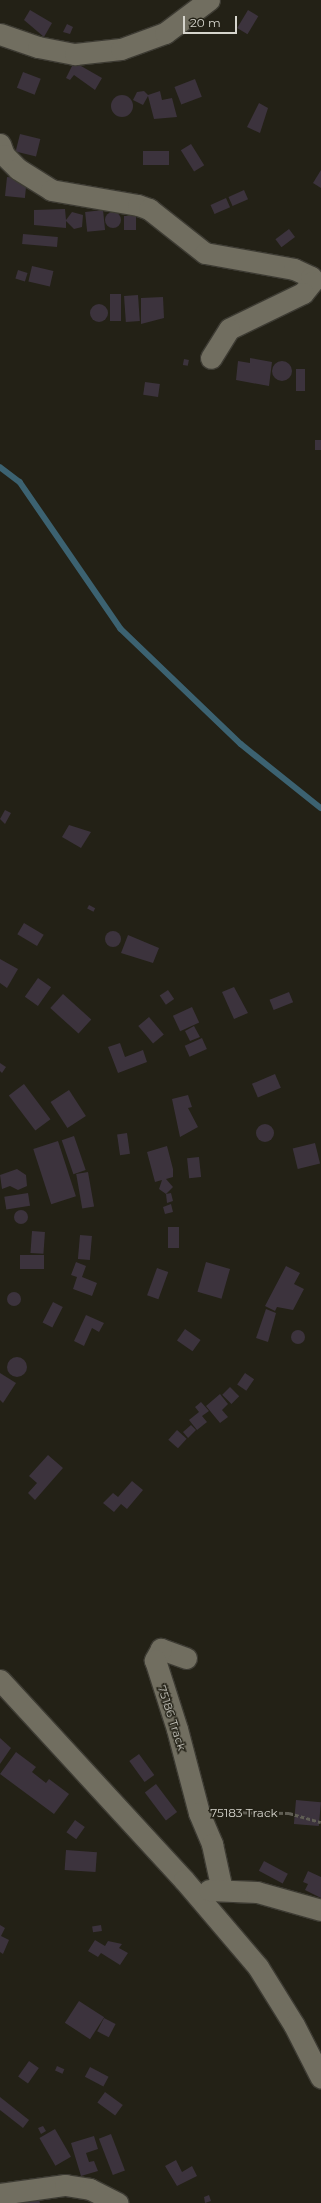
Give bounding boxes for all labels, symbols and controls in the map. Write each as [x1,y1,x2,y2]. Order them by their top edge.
scale bar [185,8,239,34]
text: 20 m [190,15,221,30]
street label: 75186 Track [155,1683,189,1753]
street label: 75183 Track [210,1806,278,1820]

